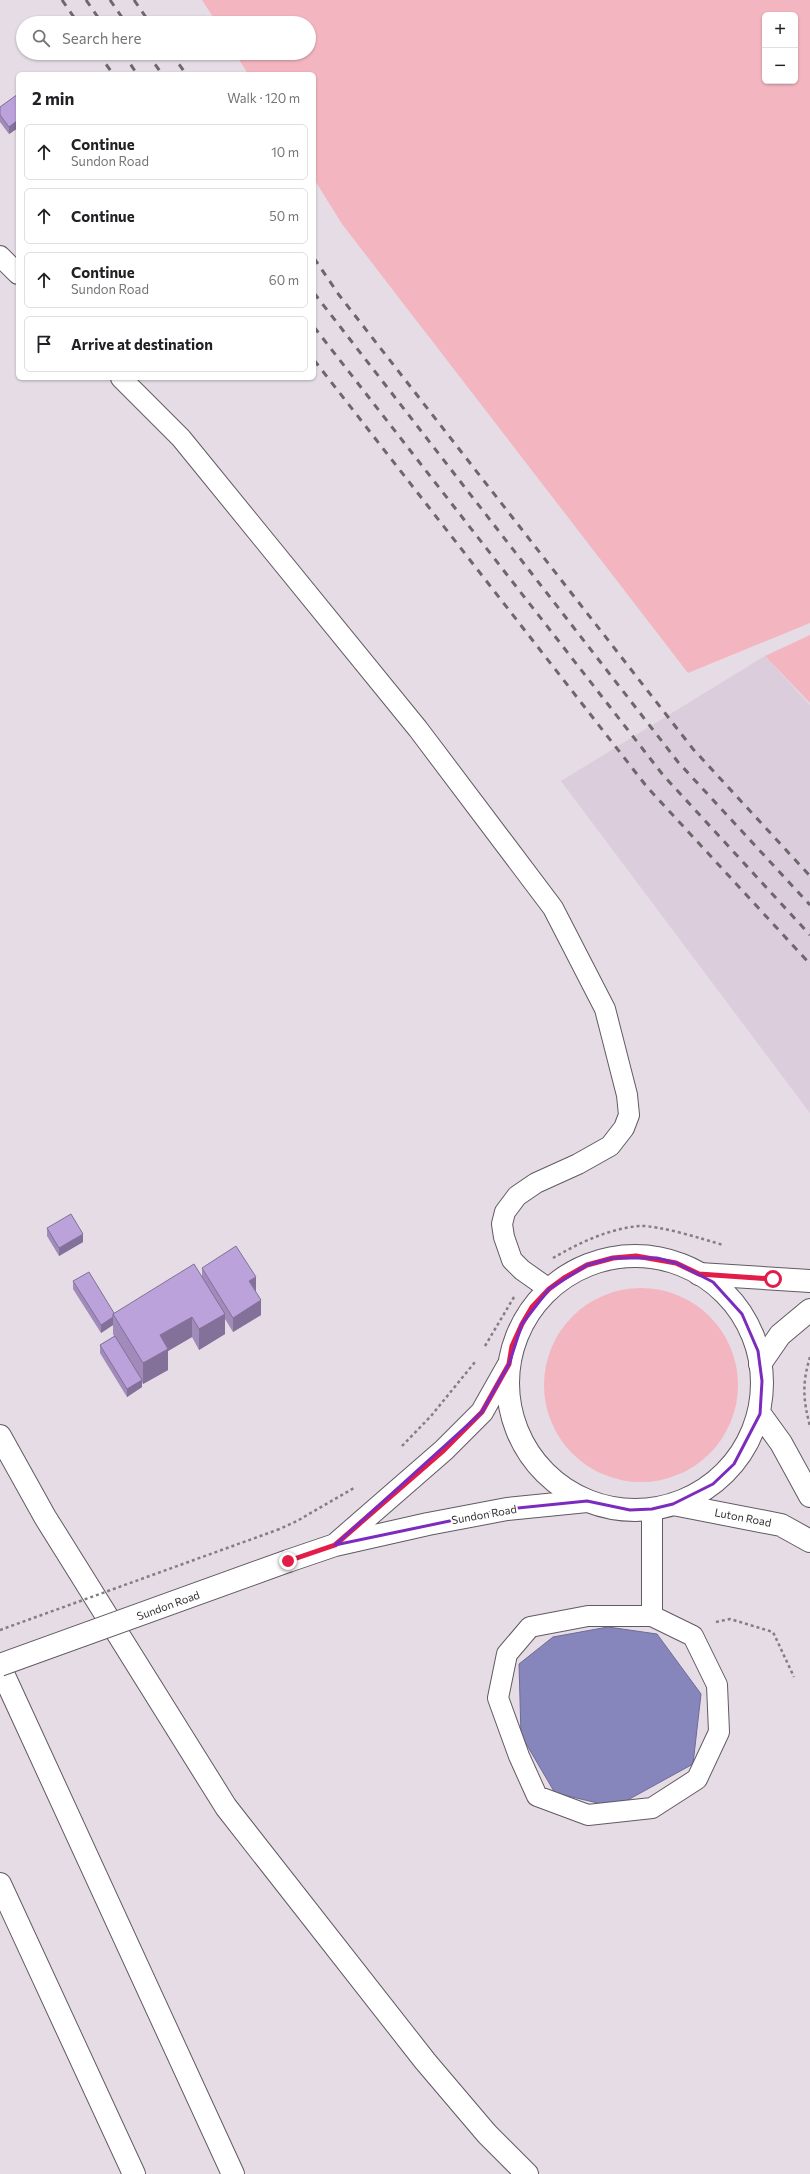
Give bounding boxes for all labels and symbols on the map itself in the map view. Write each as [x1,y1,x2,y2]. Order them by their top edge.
route start [764,1270,782,1288]
street label: Sundon Road [450,1502,518,1526]
street label: Luton Road [714,1505,772,1529]
route end [279,1552,297,1570]
street label: Sundon Road [135,1588,201,1622]

